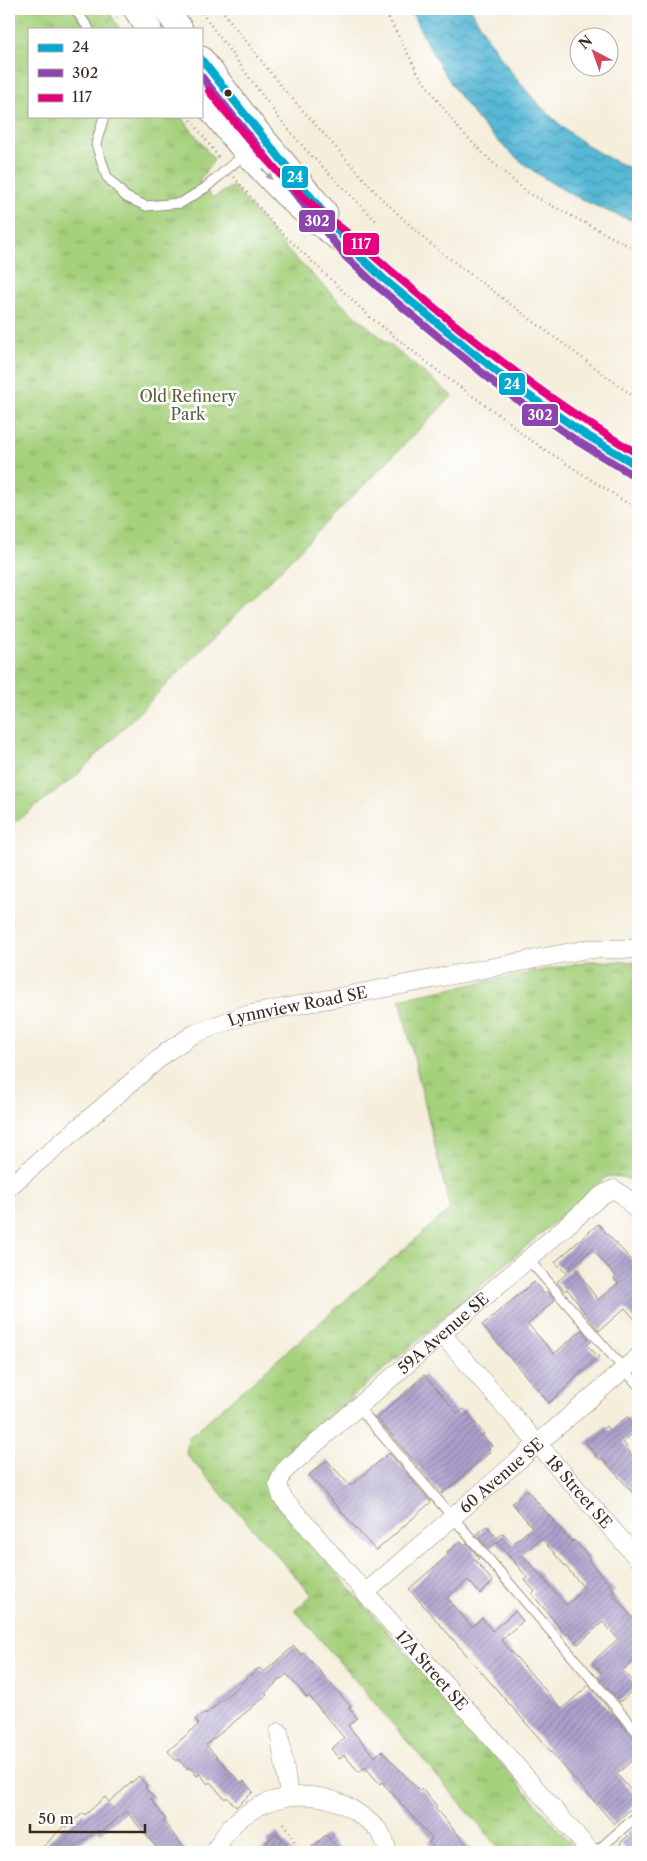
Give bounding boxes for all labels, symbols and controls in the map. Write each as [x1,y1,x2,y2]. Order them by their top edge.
legend [28,28,202,118]
north arrow [570,28,620,78]
text: N [575,31,596,53]
text: 24 [72,37,89,56]
text: 302 [72,63,98,82]
text: 117 [72,87,93,106]
unlabelled marker [223,88,233,98]
line badge: 24 [281,165,309,189]
one-way arrow [261,168,273,180]
text: 24 [287,168,303,186]
line badge: 302 [298,209,336,233]
text: 302 [304,212,330,230]
line badge: 117 [342,232,380,256]
text: 117 [351,235,372,253]
line badge: 24 [498,372,526,396]
text: 24 [504,375,520,393]
park label: Old Refinery Park [139,386,238,424]
line badge: 302 [521,403,559,427]
text: 302 [527,406,553,424]
street label: Lynnview Road SE [225,982,369,1030]
street label: 59A Avenue SE [393,1288,493,1378]
street label: 60 Avenue SE [455,1433,547,1517]
street label: 18 Street SE [542,1451,617,1532]
street label: 17A Street SE [392,1626,472,1714]
scale bar [30,1801,145,1833]
text: 50 m [38,1809,74,1828]

